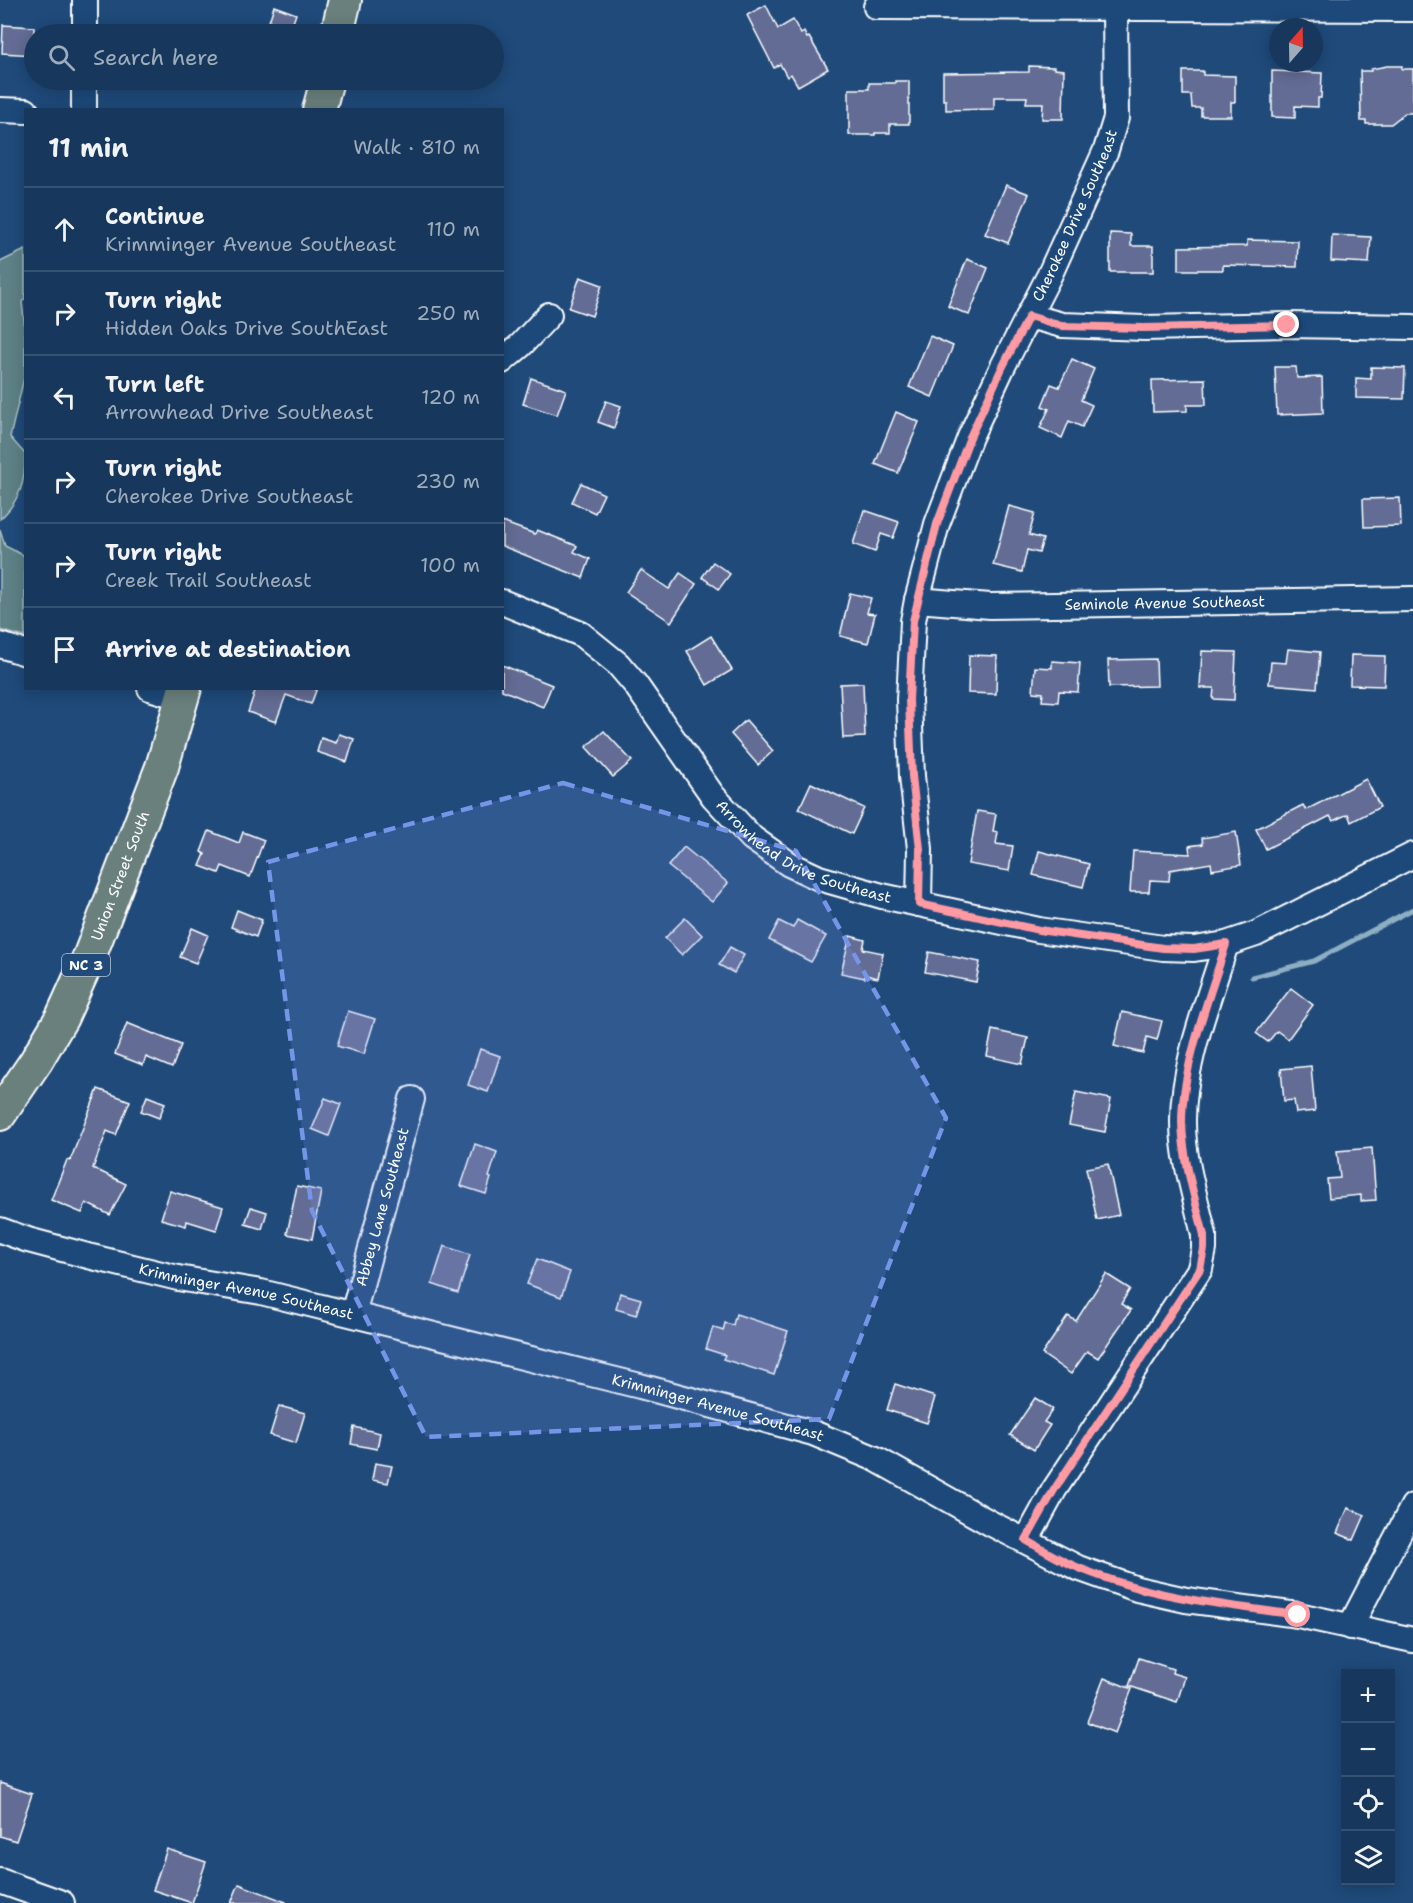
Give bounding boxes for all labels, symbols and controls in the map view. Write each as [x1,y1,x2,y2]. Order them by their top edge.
north arrow [1269,18,1323,72]
search box [24,24,504,90]
icon: search [45,41,78,74]
text: Search here [93,43,219,72]
street label: Cherokee Drive Southeast [1028,127,1122,305]
text: 11 min [48,130,129,165]
text: Walk · 810 m [353,134,480,160]
text: Continue [105,202,205,231]
icon: ahead [48,213,81,246]
text: 110 m [426,216,480,242]
text: Krimminger Avenue Southeast [105,231,397,257]
text: Turn right [105,286,222,315]
icon: right [48,297,81,330]
text: 250 m [416,300,480,326]
route end [1273,311,1299,337]
text: Hidden Oaks Drive SouthEast [105,315,388,341]
text: Turn left [105,370,204,399]
icon: left [48,381,81,414]
text: 120 m [421,384,480,410]
text: Arrowhead Drive Southeast [105,399,374,425]
text: Turn right [105,454,222,483]
icon: right [48,465,81,498]
text: 230 m [415,468,480,494]
text: Cherokee Drive Southeast [105,483,353,509]
text: Turn right [105,538,222,567]
icon: right [48,549,81,582]
text: 100 m [420,552,480,578]
text: Creek Trail Southeast [105,567,312,593]
street label: Seminole Avenue Southeast [1064,591,1265,615]
icon: arrive [48,633,81,666]
text: Arrive at destination [105,635,351,664]
street label: Arrowhead Drive Southeast [711,795,893,908]
street label: Union Street South [86,808,154,943]
road number: NC 3 [62,954,110,976]
street label: Abbey Lane Southeast [351,1125,414,1288]
street label: Krimminger Avenue Southeast [137,1259,355,1325]
street label: Krimminger Avenue Southeast [610,1369,827,1446]
route start [1284,1601,1310,1627]
map controls [1341,1669,1395,1885]
button: + [1341,1669,1395,1723]
button: − [1341,1723,1395,1777]
button: locate [1341,1777,1395,1831]
button: layers [1341,1831,1395,1885]

